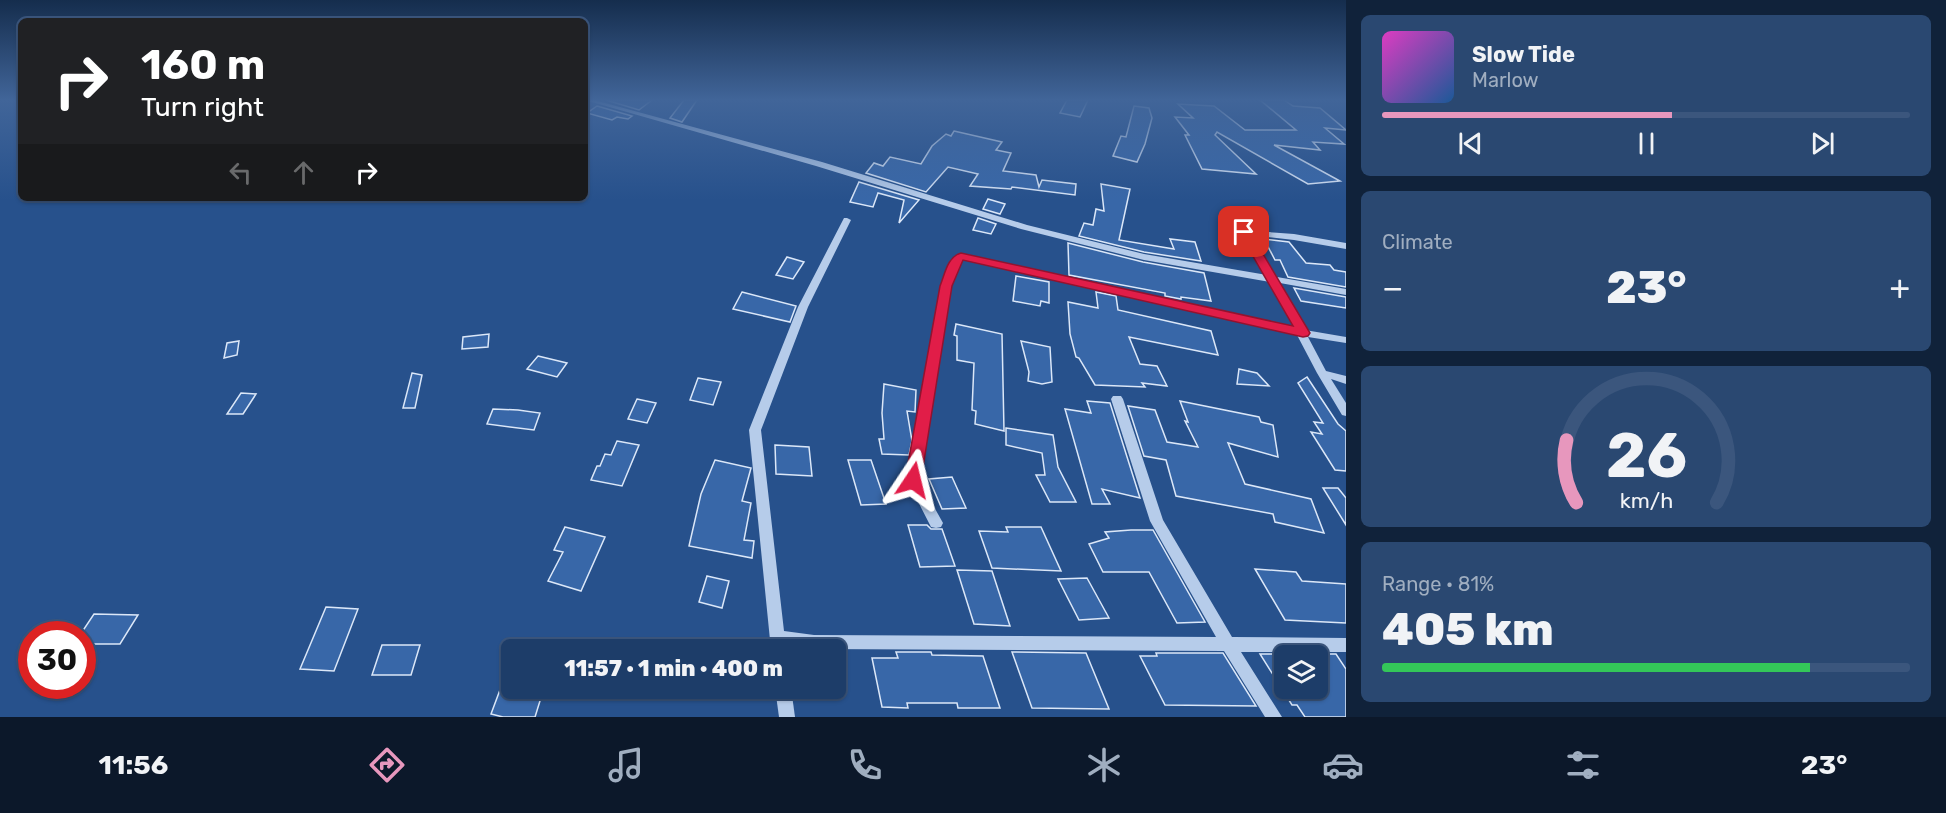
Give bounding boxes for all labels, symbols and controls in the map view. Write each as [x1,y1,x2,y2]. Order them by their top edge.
text: 160 m [141,40,265,90]
text: Slow Tide [1472,41,1575,68]
icon: right [42,42,120,120]
text: Marlow [1472,68,1539,92]
text: Turn right [141,91,264,123]
icon: previous [1454,127,1487,160]
icon: pause [1630,127,1663,160]
icon: next [1806,127,1839,160]
icon: left [224,156,257,189]
icon: ahead [287,156,320,189]
icon: right [350,156,383,189]
pin [1218,206,1269,257]
icon: arrive [1227,215,1260,248]
text: Climate [1382,230,1453,254]
text: 23° [1606,261,1687,314]
text: − [1382,268,1403,307]
text: + [1889,268,1910,307]
text: 26 [1605,419,1687,493]
position arrow [881,448,945,512]
text: km/h [1619,489,1673,514]
text: Range · 81% [1382,572,1494,596]
text: 405 km [1382,603,1554,656]
speed limit sign: 30 [18,621,96,699]
map controls [1274,645,1328,699]
button: layers [1274,645,1328,699]
text: 11:57 · 1 min · 400 m [564,655,783,682]
icon: directions [366,744,408,786]
icon: music [605,744,647,786]
icon: phone [844,744,886,786]
icon: climate [1083,744,1125,786]
icon: car [1322,744,1364,786]
icon: filters [1562,744,1604,786]
text: 11:56 [99,749,168,781]
text: 23° [1801,749,1847,781]

